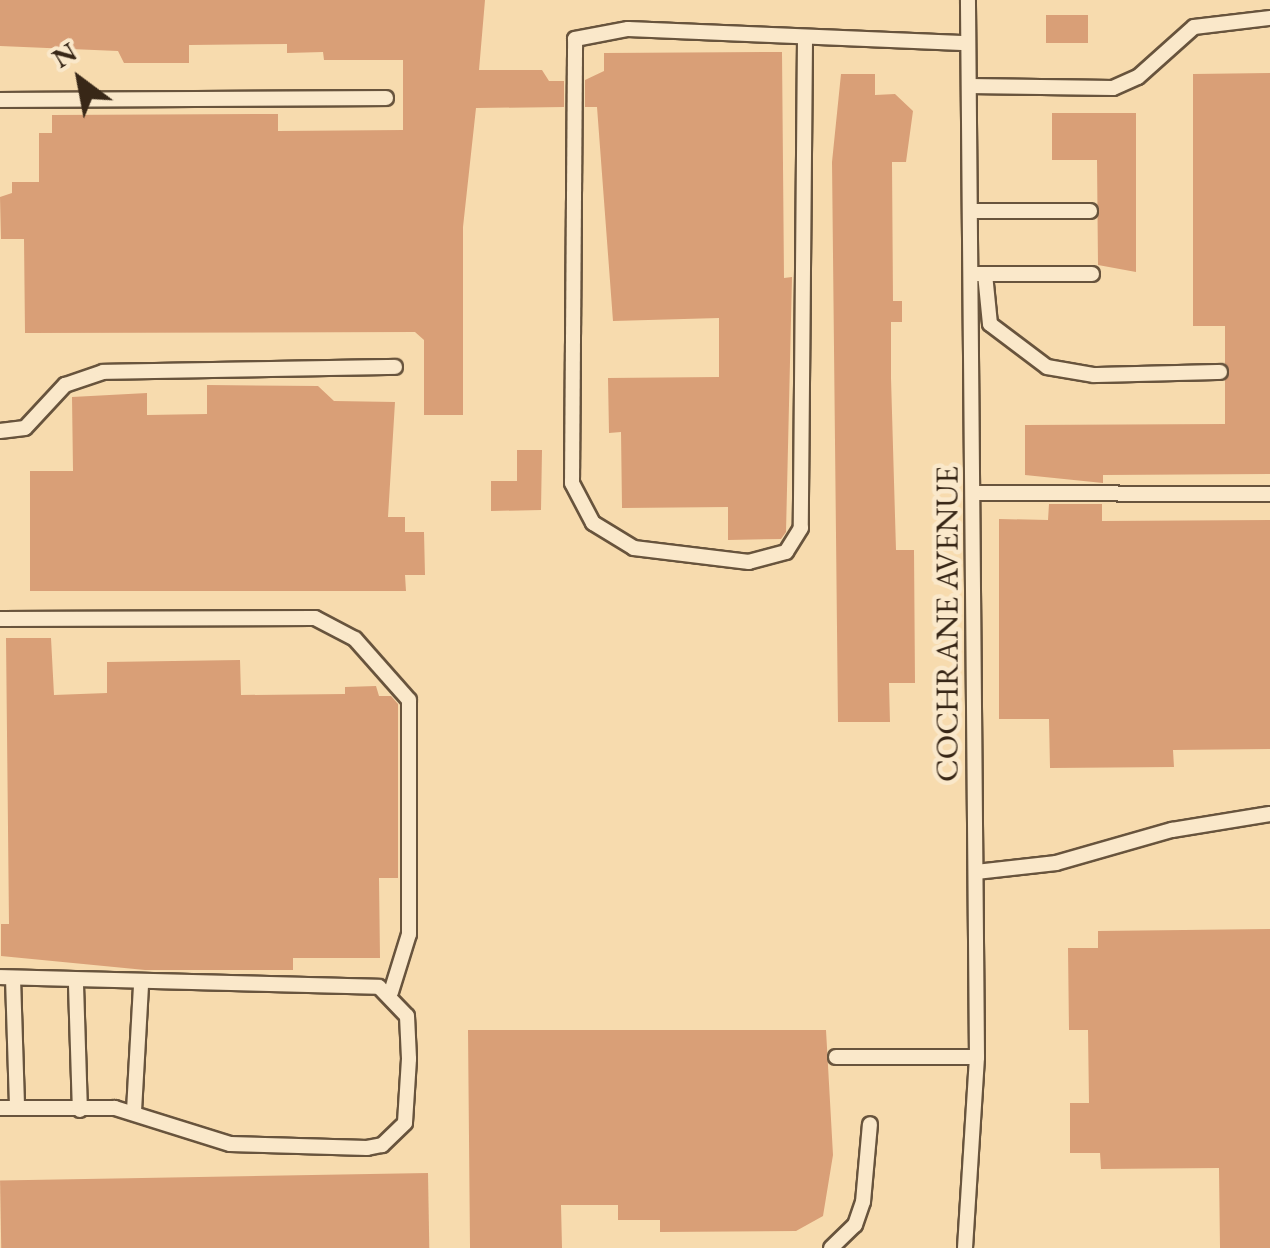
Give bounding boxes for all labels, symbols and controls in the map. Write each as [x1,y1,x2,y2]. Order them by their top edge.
north arrow [30,30,130,130]
text: N [45,33,83,76]
street label: COCHRANE AVENUE [928,466,966,782]

